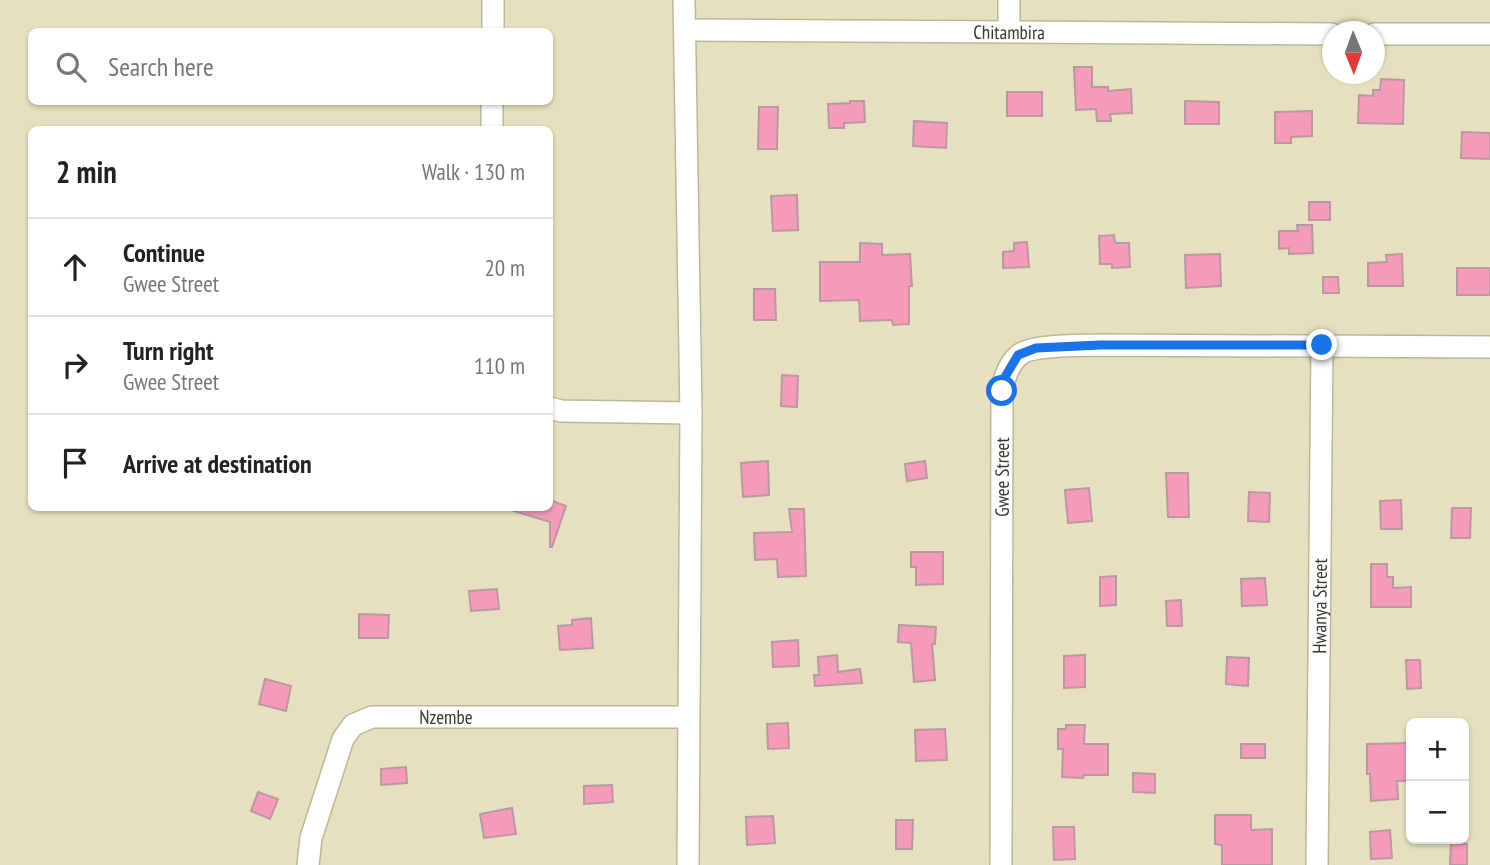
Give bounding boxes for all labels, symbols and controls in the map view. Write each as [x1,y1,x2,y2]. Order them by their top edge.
street label: Chitambira [973,20,1045,44]
north arrow [1322,21,1385,84]
search box [28,28,553,105]
icon: search [52,48,90,86]
text: Search here [108,50,214,83]
text: 2 min [56,152,117,191]
text: Walk · 130 m [422,157,525,186]
text: Continue [123,236,205,269]
icon: ahead [56,248,94,286]
text: 20 m [484,253,525,282]
text: Gwee Street [123,269,219,298]
route end [1306,329,1337,360]
text: Turn right [123,334,214,367]
icon: right [56,346,94,384]
text: 110 m [474,351,525,380]
text: Gwee Street [123,367,219,396]
route start [986,375,1017,406]
street label: Gwee Street [990,437,1014,517]
icon: arrive [56,444,94,482]
text: Arrive at destination [123,447,312,480]
street label: Hwanya Street [1307,557,1332,654]
street label: Nzembe [419,705,473,729]
map controls [1406,718,1469,844]
button: + [1406,718,1469,781]
button: − [1406,781,1469,844]

